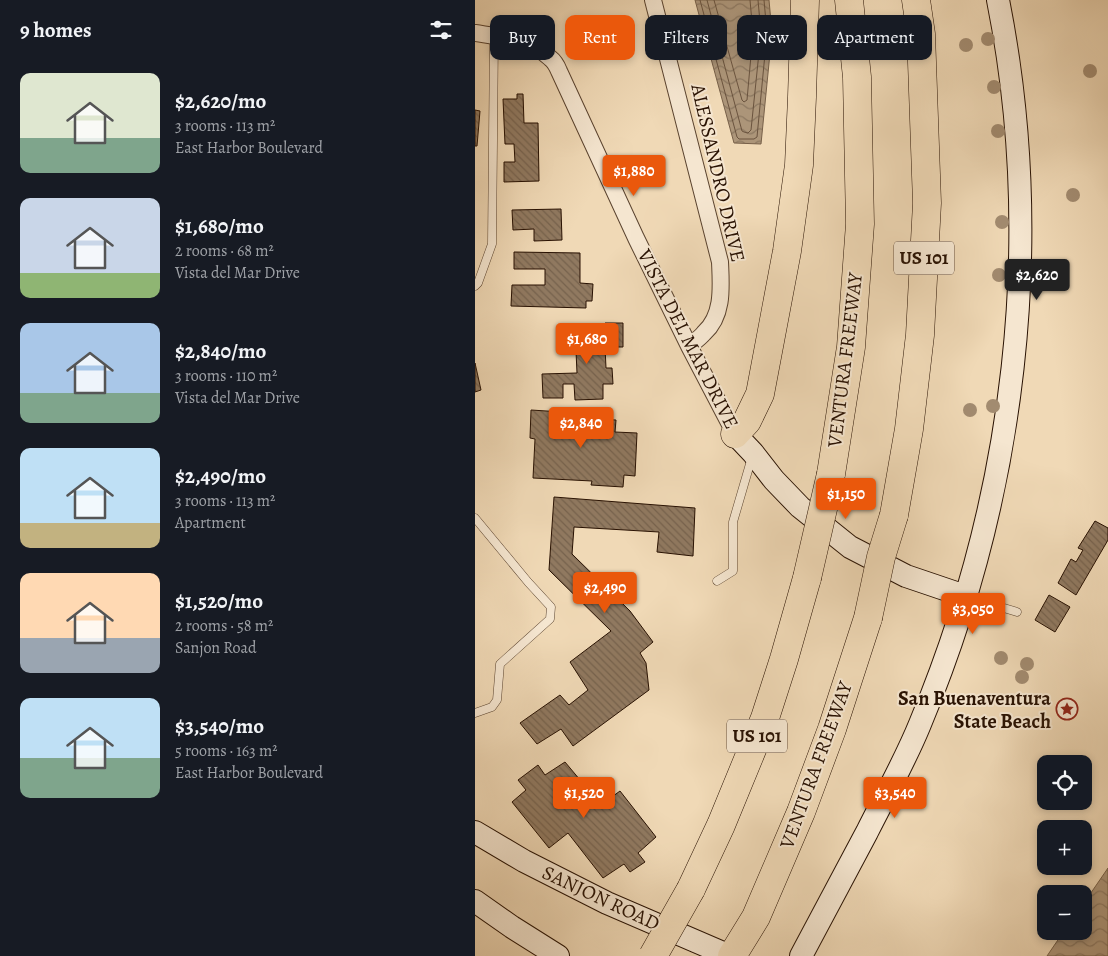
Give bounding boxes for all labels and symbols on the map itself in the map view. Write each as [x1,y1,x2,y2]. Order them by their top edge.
street label: ALESSANDRO DRIVE [684,80,752,265]
pin: $1,880 [593,154,675,197]
road number: US 101 [894,242,954,274]
street label: VISTA DEL MAR DRIVE [630,244,745,434]
pin: $2,620 [996,258,1078,301]
street label: VENTURA FREEWAY [821,270,869,450]
pin: $1,680 [546,322,628,365]
pin: $2,840 [540,406,622,449]
pin: $1,150 [805,478,887,520]
pin: $2,490 [564,572,646,614]
pin: $3,050 [932,592,1014,635]
street label: VENTURA FREEWAY [773,677,859,853]
place label: San Buenaventura State Beach [898,685,1051,735]
place icon: San Buenaventura State Beach [1055,697,1079,721]
road number: US 101 [727,719,787,752]
pin: $1,520 [543,776,625,819]
pin: $3,540 [854,776,936,819]
street label: SANJON ROAD [538,859,664,937]

